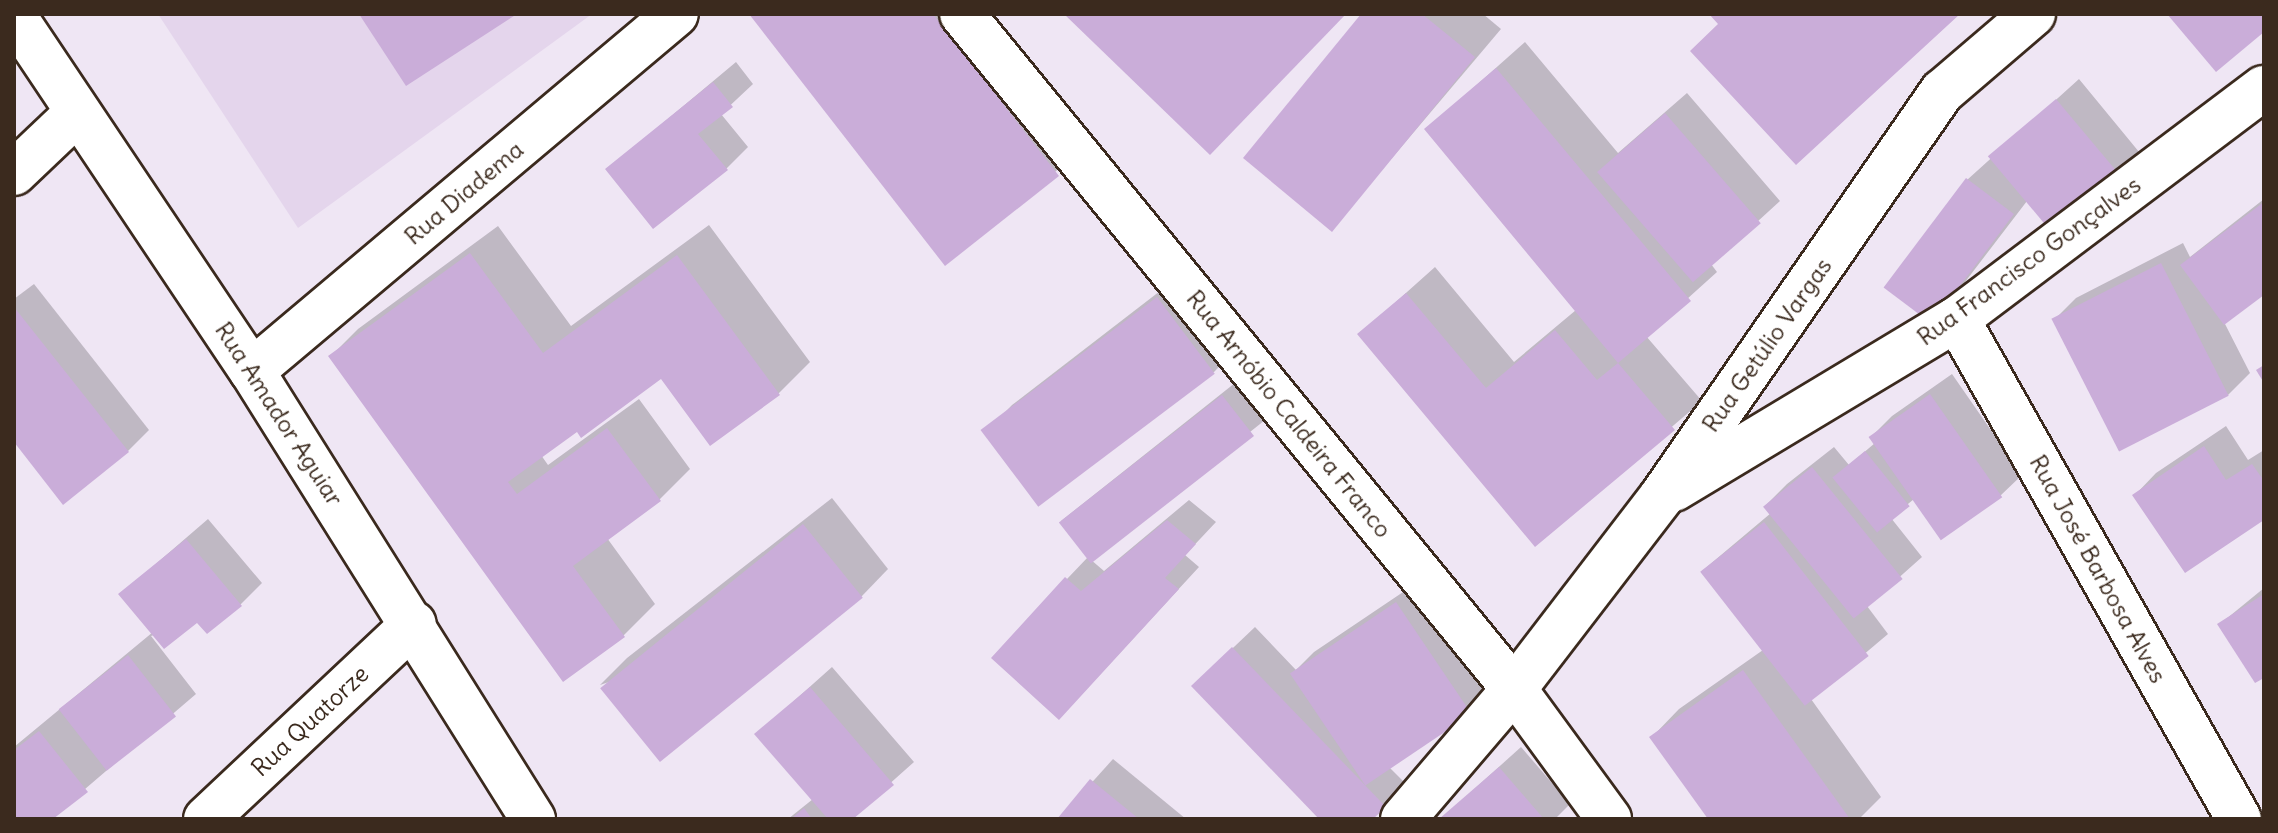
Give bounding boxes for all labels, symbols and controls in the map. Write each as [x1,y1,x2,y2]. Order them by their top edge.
street label: Rua Diadema [399,135,529,251]
street label: Rua Francisco Gonçalves [1912,170,2146,352]
street label: Rua Getúlio Vargas [1696,252,1838,438]
street label: Rua Arnóbio Caldeira Franco [1180,284,1398,544]
street label: Rua Amador Aguiar [209,317,349,511]
street label: Rua José Barbosa Alves [2023,450,2173,688]
street label: Rua Quatorze [246,659,374,783]

